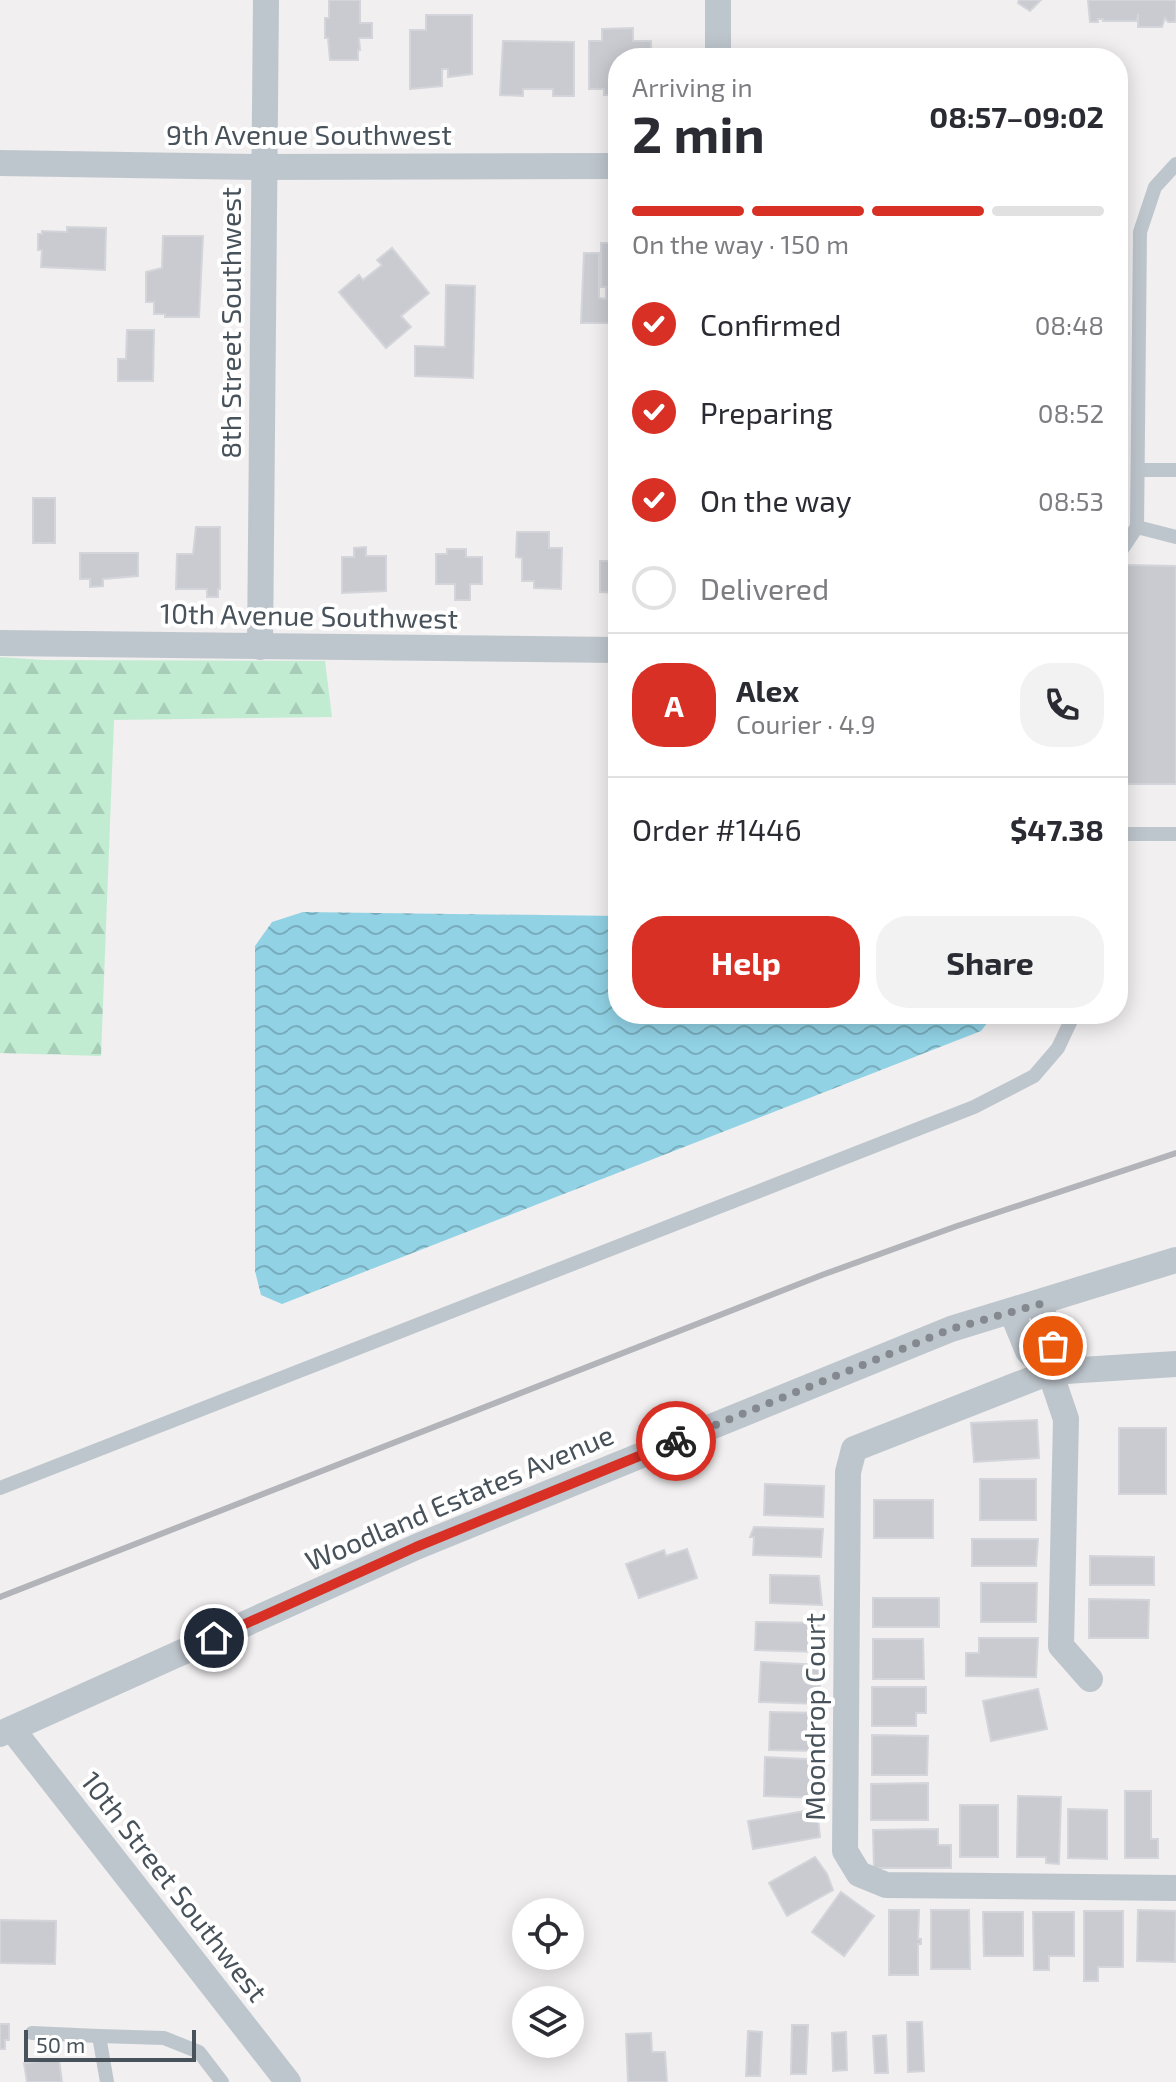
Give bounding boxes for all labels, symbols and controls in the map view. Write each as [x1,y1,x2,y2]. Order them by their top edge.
text: Arriving in [632,71,753,102]
text: 08:57–09:02 [929,98,1104,134]
text: 2 min [632,101,765,163]
street label: 9th Avenue Southwest [166,117,452,151]
street label: 8th Street Southwest [213,187,247,459]
text: On the way · 150 m [632,228,849,259]
icon: check [632,302,676,346]
text: Confirmed [700,306,841,342]
text: 08:48 [1035,309,1104,340]
icon: check [632,390,676,434]
text: Preparing [700,394,833,430]
text: 08:52 [1038,397,1104,428]
icon: check [632,478,676,522]
text: On the way [700,482,852,518]
text: 08:53 [1038,485,1104,516]
text: Delivered [700,570,829,606]
street label: 10th Avenue Southwest [160,595,458,635]
button: phone [1020,663,1104,747]
text: Alex [736,672,799,708]
text: A [664,687,684,723]
text: Courier · 4.9 [736,708,876,739]
text: Order #1446 [632,811,802,847]
text: $47.38 [1010,811,1104,847]
button: Help [632,916,860,1008]
button: Share [876,916,1104,1008]
pin [1019,1312,1087,1380]
icon: bag [1031,1324,1075,1368]
courier [636,1401,716,1481]
street label: Woodland Estates Avenue [300,1417,618,1577]
icon: bike [654,1419,698,1463]
pin [180,1604,248,1672]
street label: Moondrop Court [797,1613,831,1821]
icon: home [192,1616,236,1660]
street label: 10th Street Southwest [75,1764,275,2008]
map controls [512,1898,584,2058]
button: locate [512,1898,584,1970]
button: layers [512,1986,584,2058]
scale bar [24,2026,196,2062]
text: 50 m [36,2031,85,2057]

